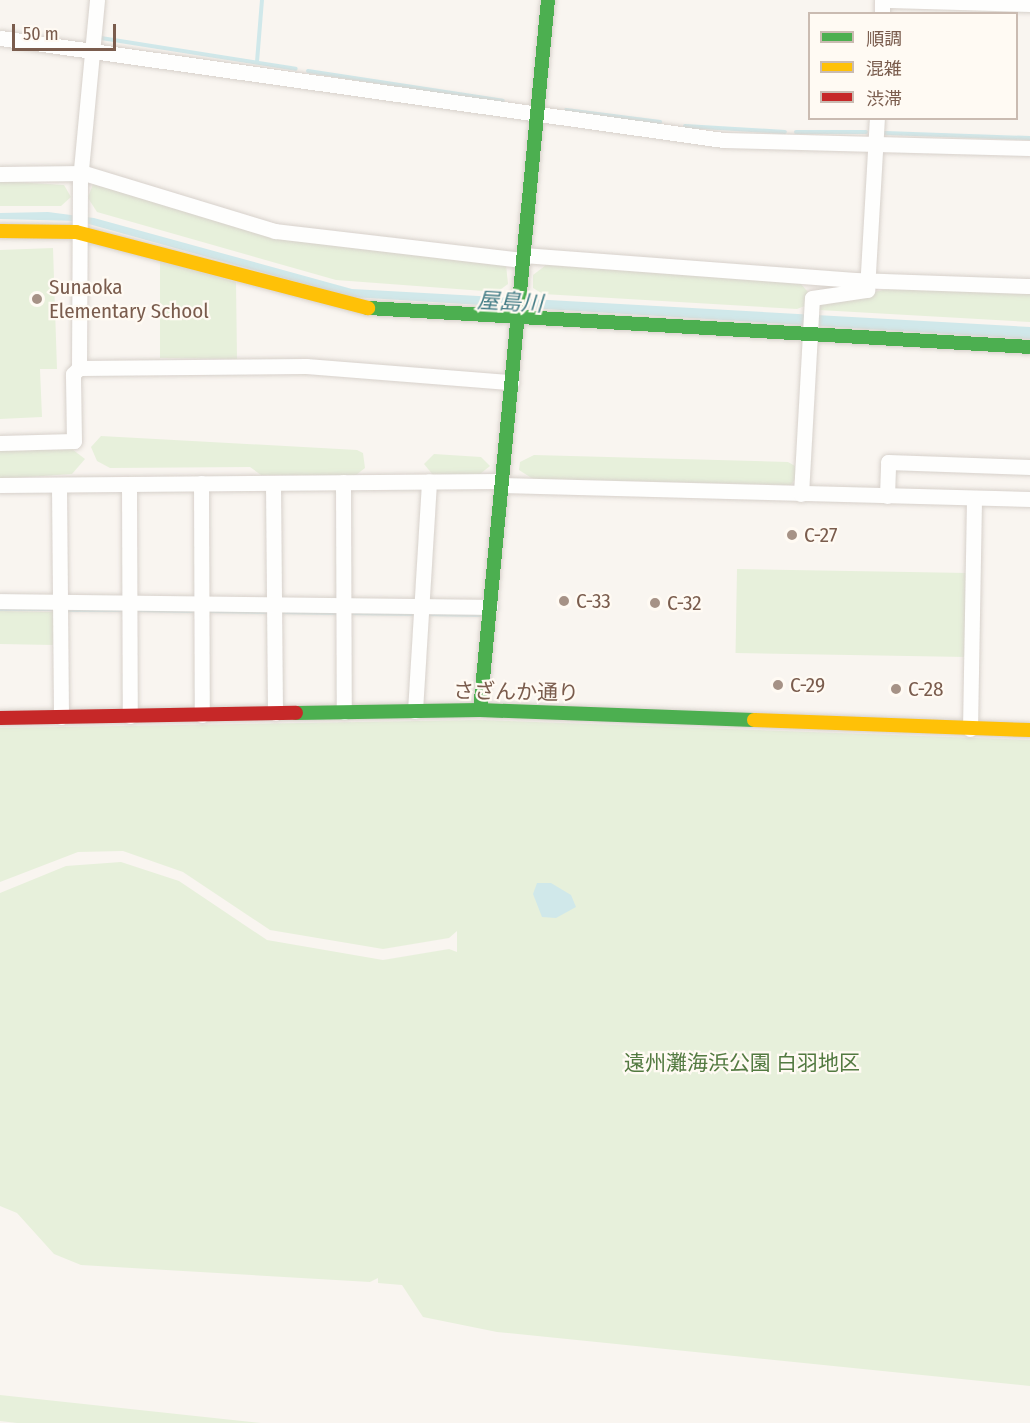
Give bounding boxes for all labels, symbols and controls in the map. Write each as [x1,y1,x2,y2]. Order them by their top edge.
scale bar [15,12,118,50]
legend [808,12,1018,120]
text: 50 m [23,23,59,45]
text: 順調 [866,28,902,50]
text: 混雑 [866,58,902,80]
text: 渋滞 [866,88,902,110]
place label: Sunaoka Elementary School [49,274,209,324]
water label: 屋島川 [476,287,544,317]
marker: Sunaoka Elementary School [30,292,44,306]
place label: C-27 [804,522,837,548]
marker: C-27 [785,528,799,542]
place label: C-33 [576,588,611,614]
place label: C-32 [667,590,701,616]
marker: C-33 [557,594,571,608]
marker: C-32 [648,596,662,610]
place label: C-29 [790,672,825,698]
place label: C-28 [908,676,944,702]
street label: さざんか通り [453,678,579,706]
marker: C-29 [771,678,785,692]
marker: C-28 [889,682,903,696]
park label: 遠州灘海浜公園 白羽地区 [624,1050,860,1076]

